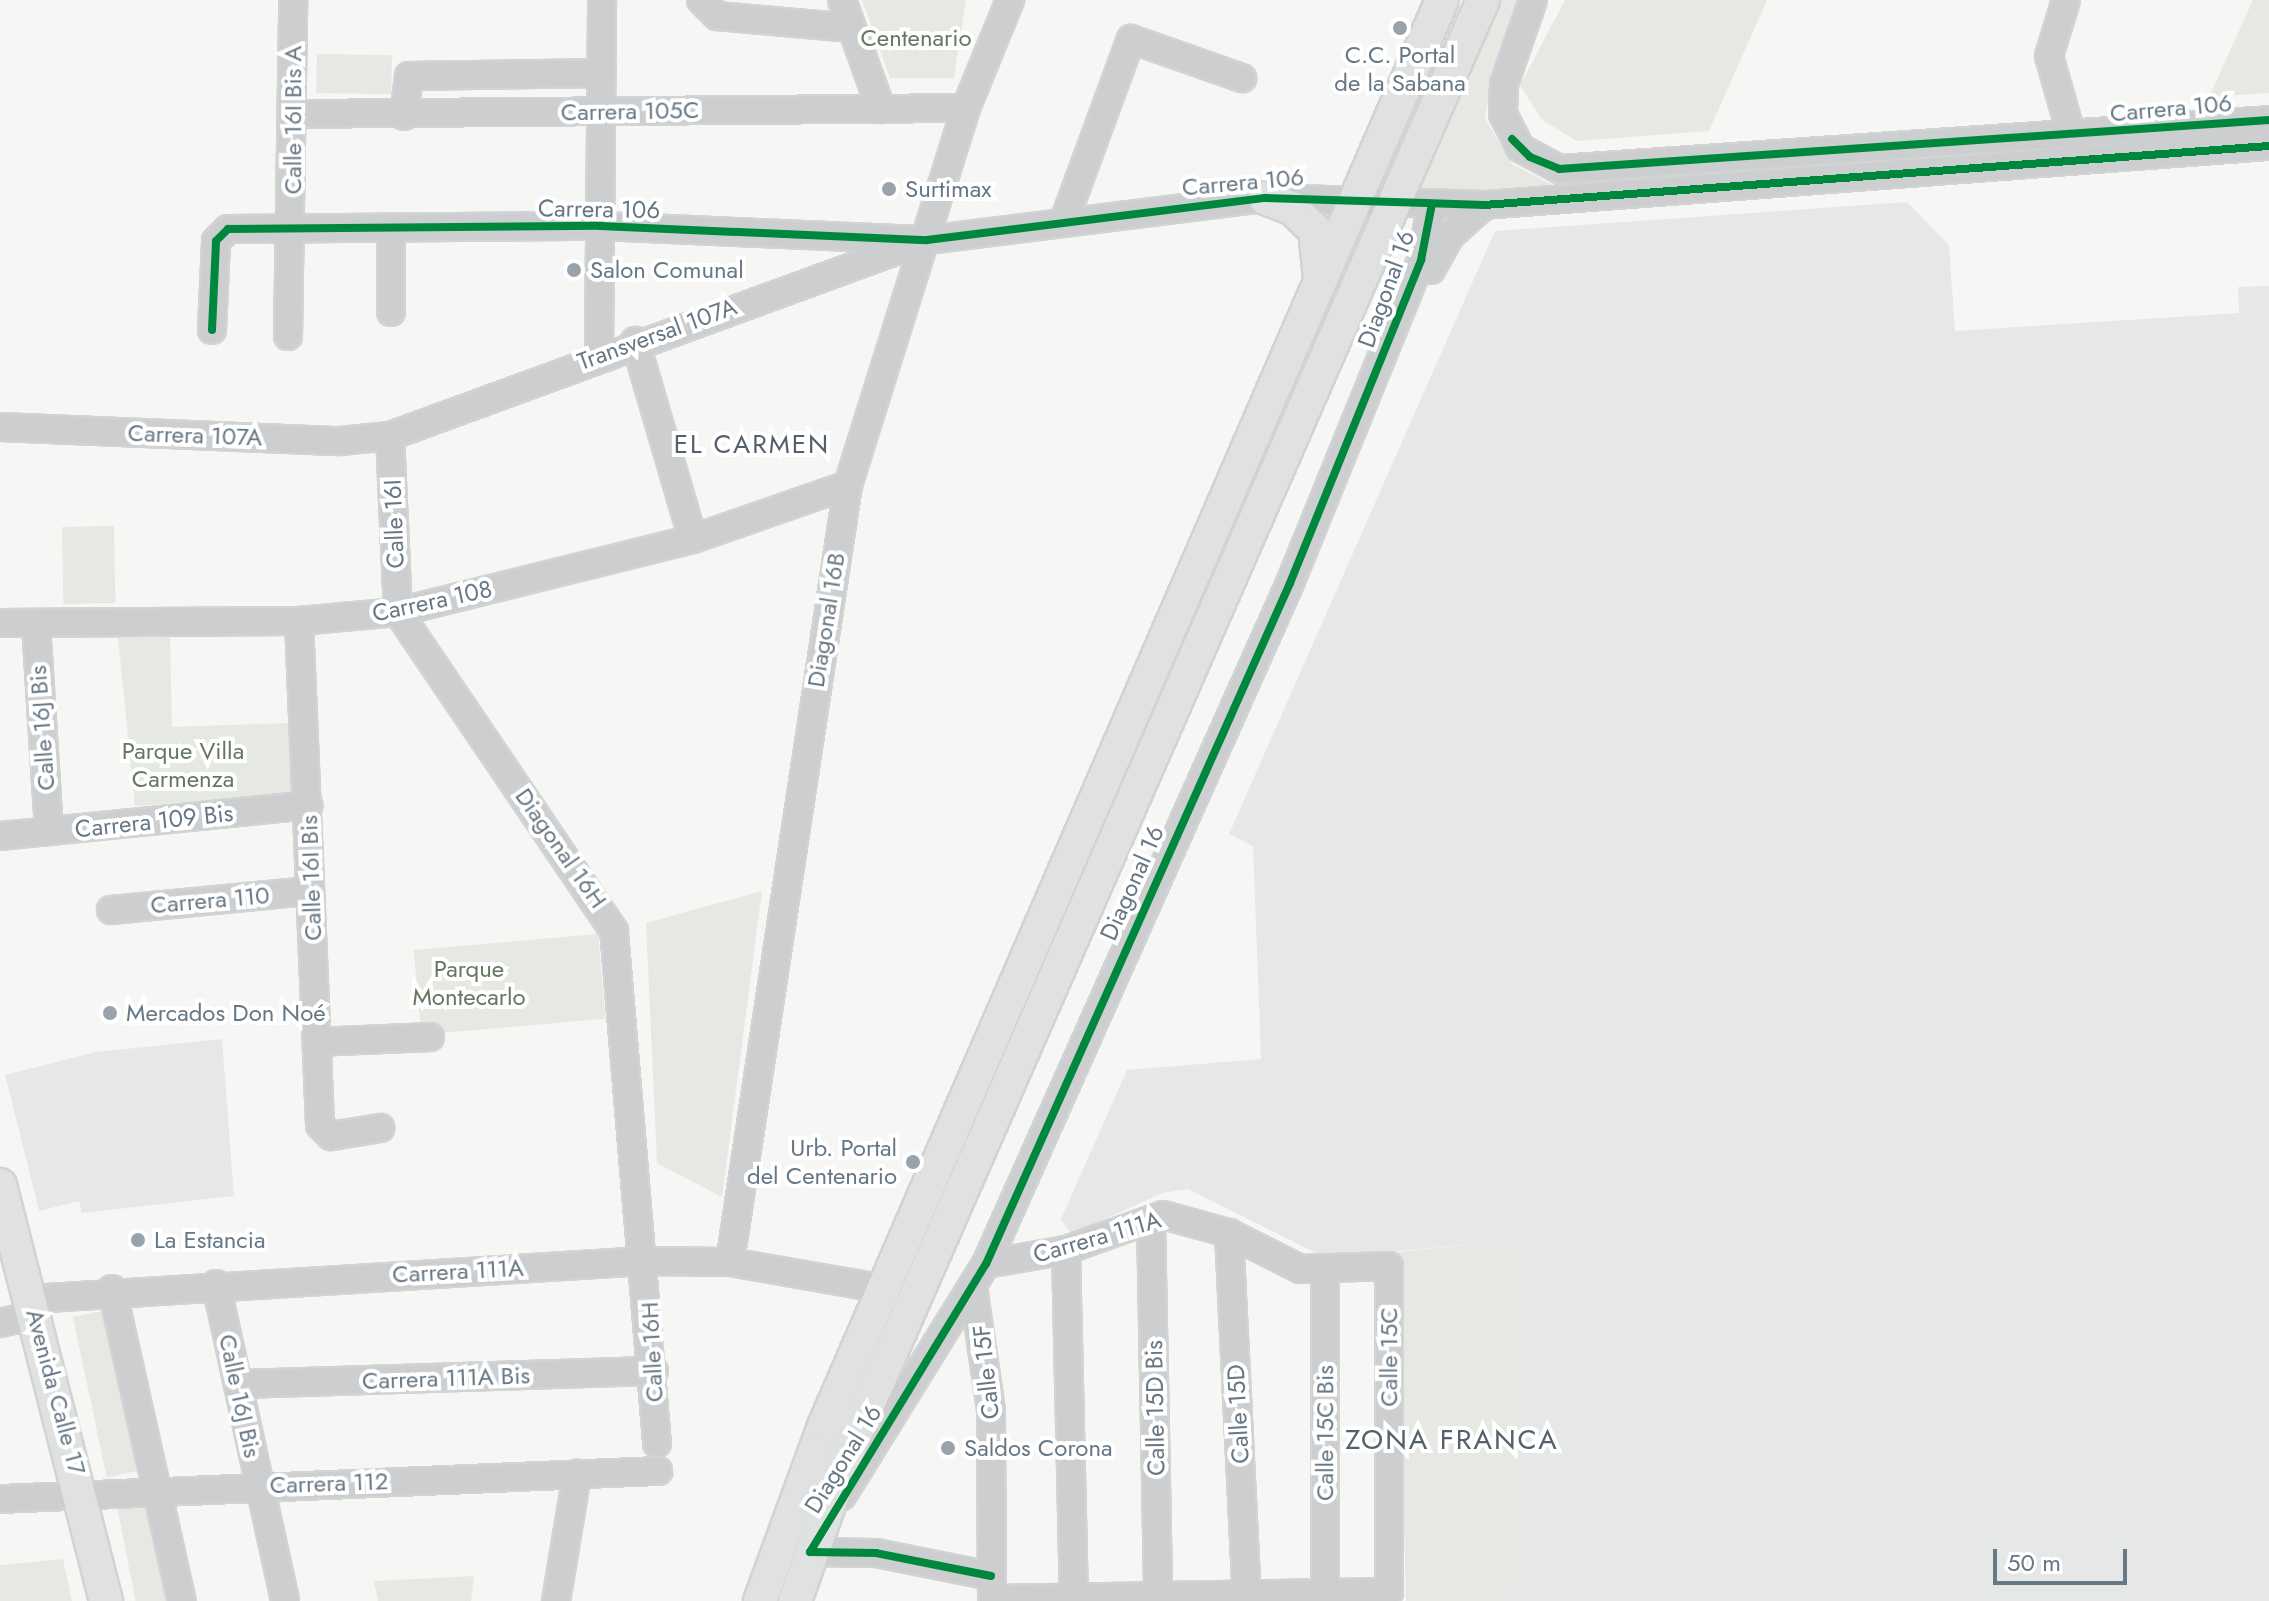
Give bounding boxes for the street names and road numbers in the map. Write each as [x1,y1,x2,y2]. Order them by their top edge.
street label: Calle 16I Bis A [279,46,307,194]
street label: Carrera 106 [2109,88,2233,128]
street label: Carrera 105C [560,95,700,127]
street label: Carrera 106 [1181,162,1305,202]
street label: Carrera 106 [538,194,660,224]
street label: Diagonal 16 [1352,227,1420,351]
street label: Transversal 107A [574,292,740,376]
street label: Carrera 107A [127,418,263,452]
street label: Calle 16I [378,479,410,569]
street label: Diagonal 16B [801,551,851,689]
street label: Carrera 108 [369,574,495,628]
street label: Calle 16J Bis [23,664,61,792]
street label: Diagonal 16H [509,783,613,913]
street label: Carrera 109 Bis [73,798,235,844]
street label: Calle 16I Bis [294,815,328,941]
street label: Diagonal 16 [1094,821,1170,945]
street label: Carrera 110 [149,880,271,920]
street label: Carrera 111A [1030,1205,1164,1269]
street label: Carrera 111A [392,1253,524,1289]
street label: Calle 16H [635,1301,669,1403]
street label: Avenida Calle 17 [20,1306,92,1478]
street label: Calle 15C [1375,1307,1403,1407]
street label: Calle 15F [967,1323,1005,1421]
street label: Calle 16J Bis [213,1332,267,1460]
street label: Calle 15D Bis [1139,1340,1171,1476]
street label: Carrera 111A Bis [361,1361,531,1395]
street label: Calle 15D [1221,1364,1255,1464]
street label: Calle 15C Bis [1311,1365,1339,1501]
street label: Diagonal 16 [798,1399,888,1519]
street label: Carrera 112 [269,1467,389,1499]

